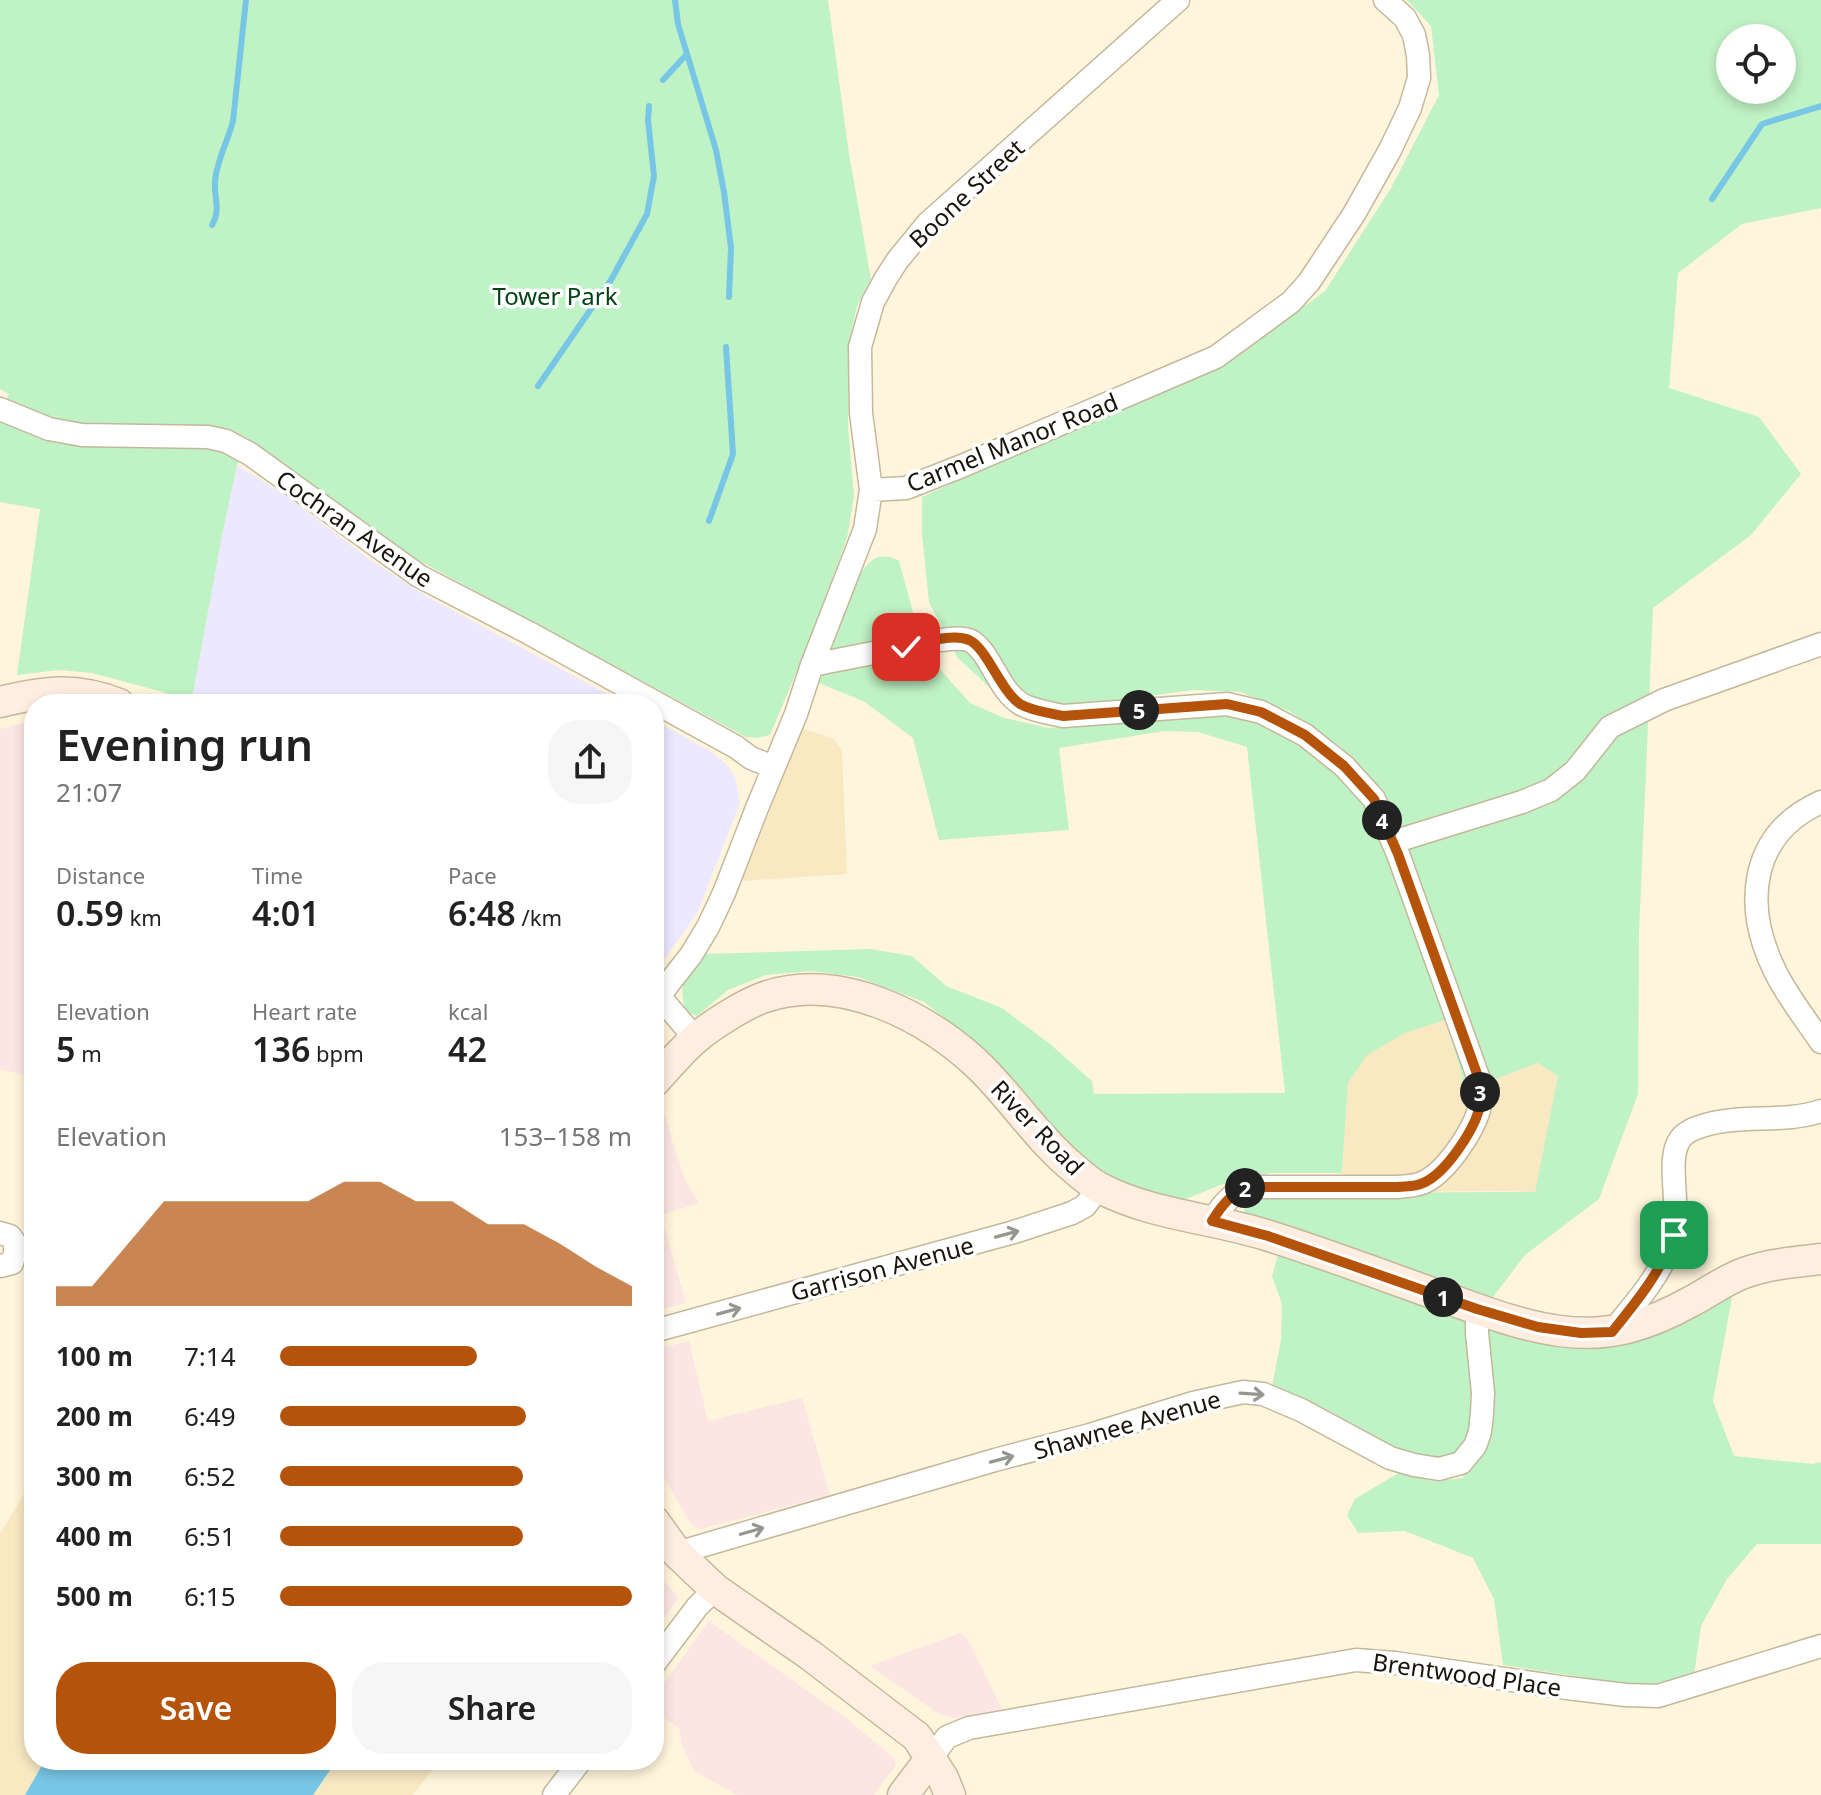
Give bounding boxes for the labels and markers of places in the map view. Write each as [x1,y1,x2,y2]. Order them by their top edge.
pin [872,613,940,681]
pin: 5 [1119,690,1159,730]
pin: 4 [1362,800,1402,840]
pin: 3 [1460,1072,1500,1112]
pin: 2 [1225,1168,1265,1208]
pin [1640,1201,1708,1269]
pin: 1 [1423,1277,1463,1317]

